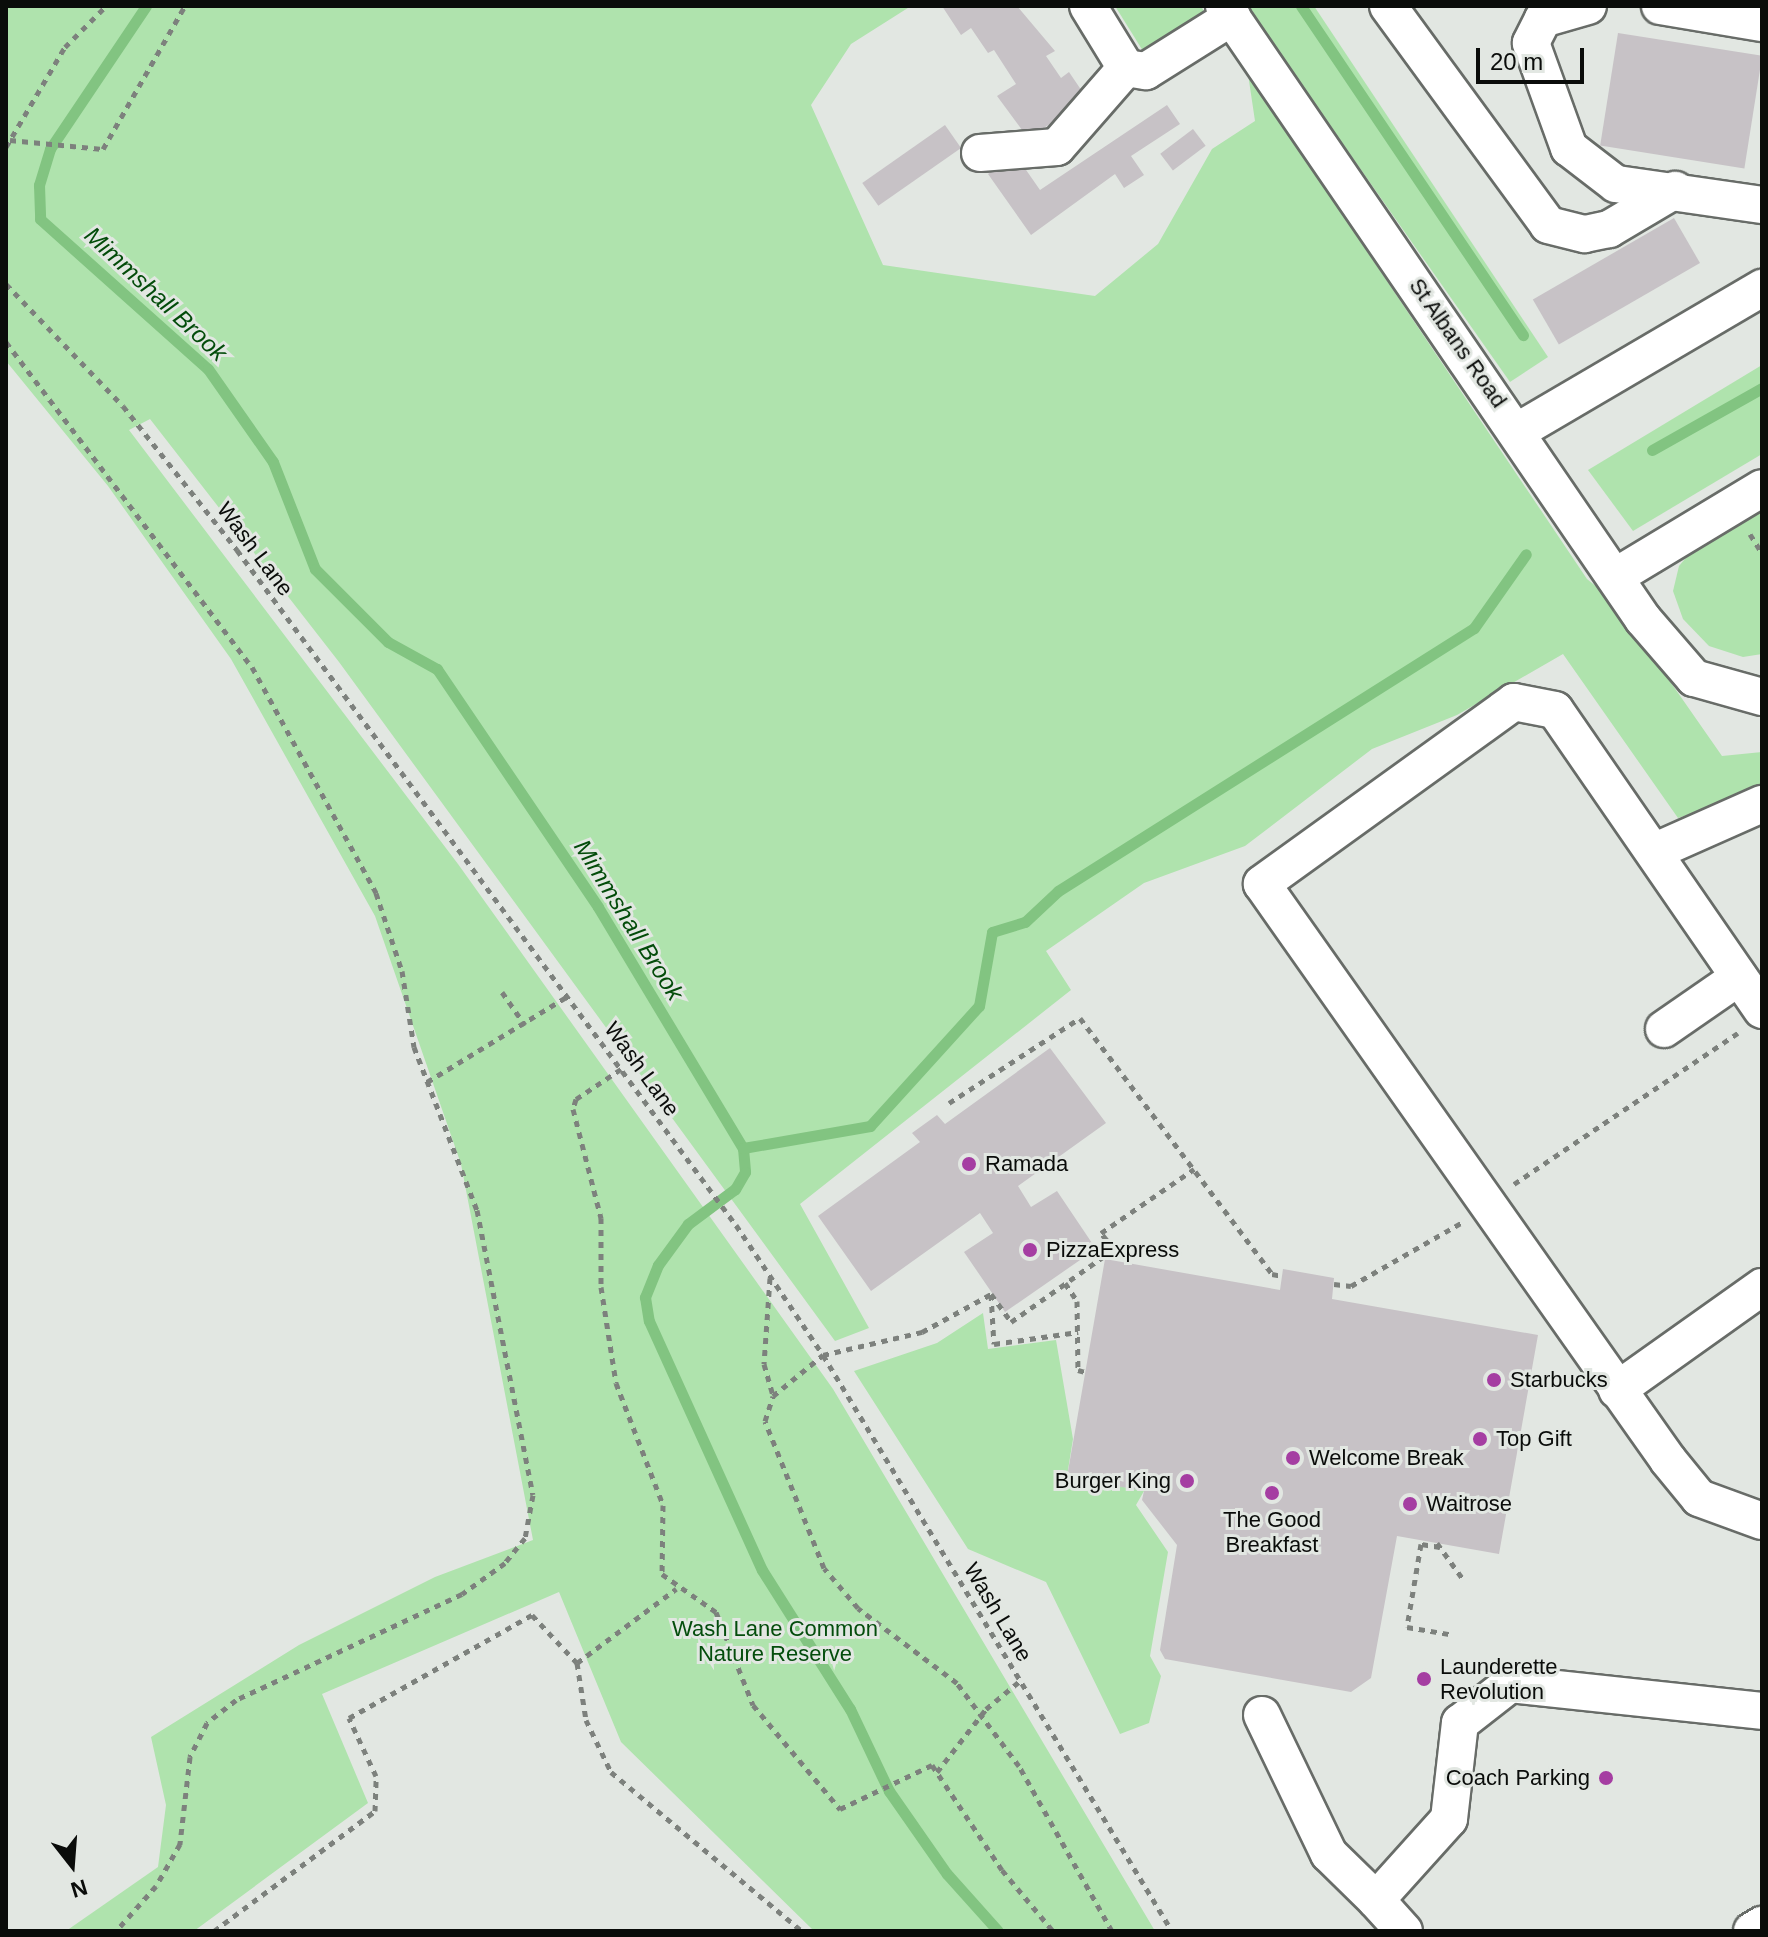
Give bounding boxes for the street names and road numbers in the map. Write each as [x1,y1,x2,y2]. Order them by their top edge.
street label: St Albans Road [1403,273,1513,413]
street label: Wash Lane [211,497,299,601]
street label: Wash Lane [599,1017,685,1121]
street label: Wash Lane [958,1558,1038,1666]

